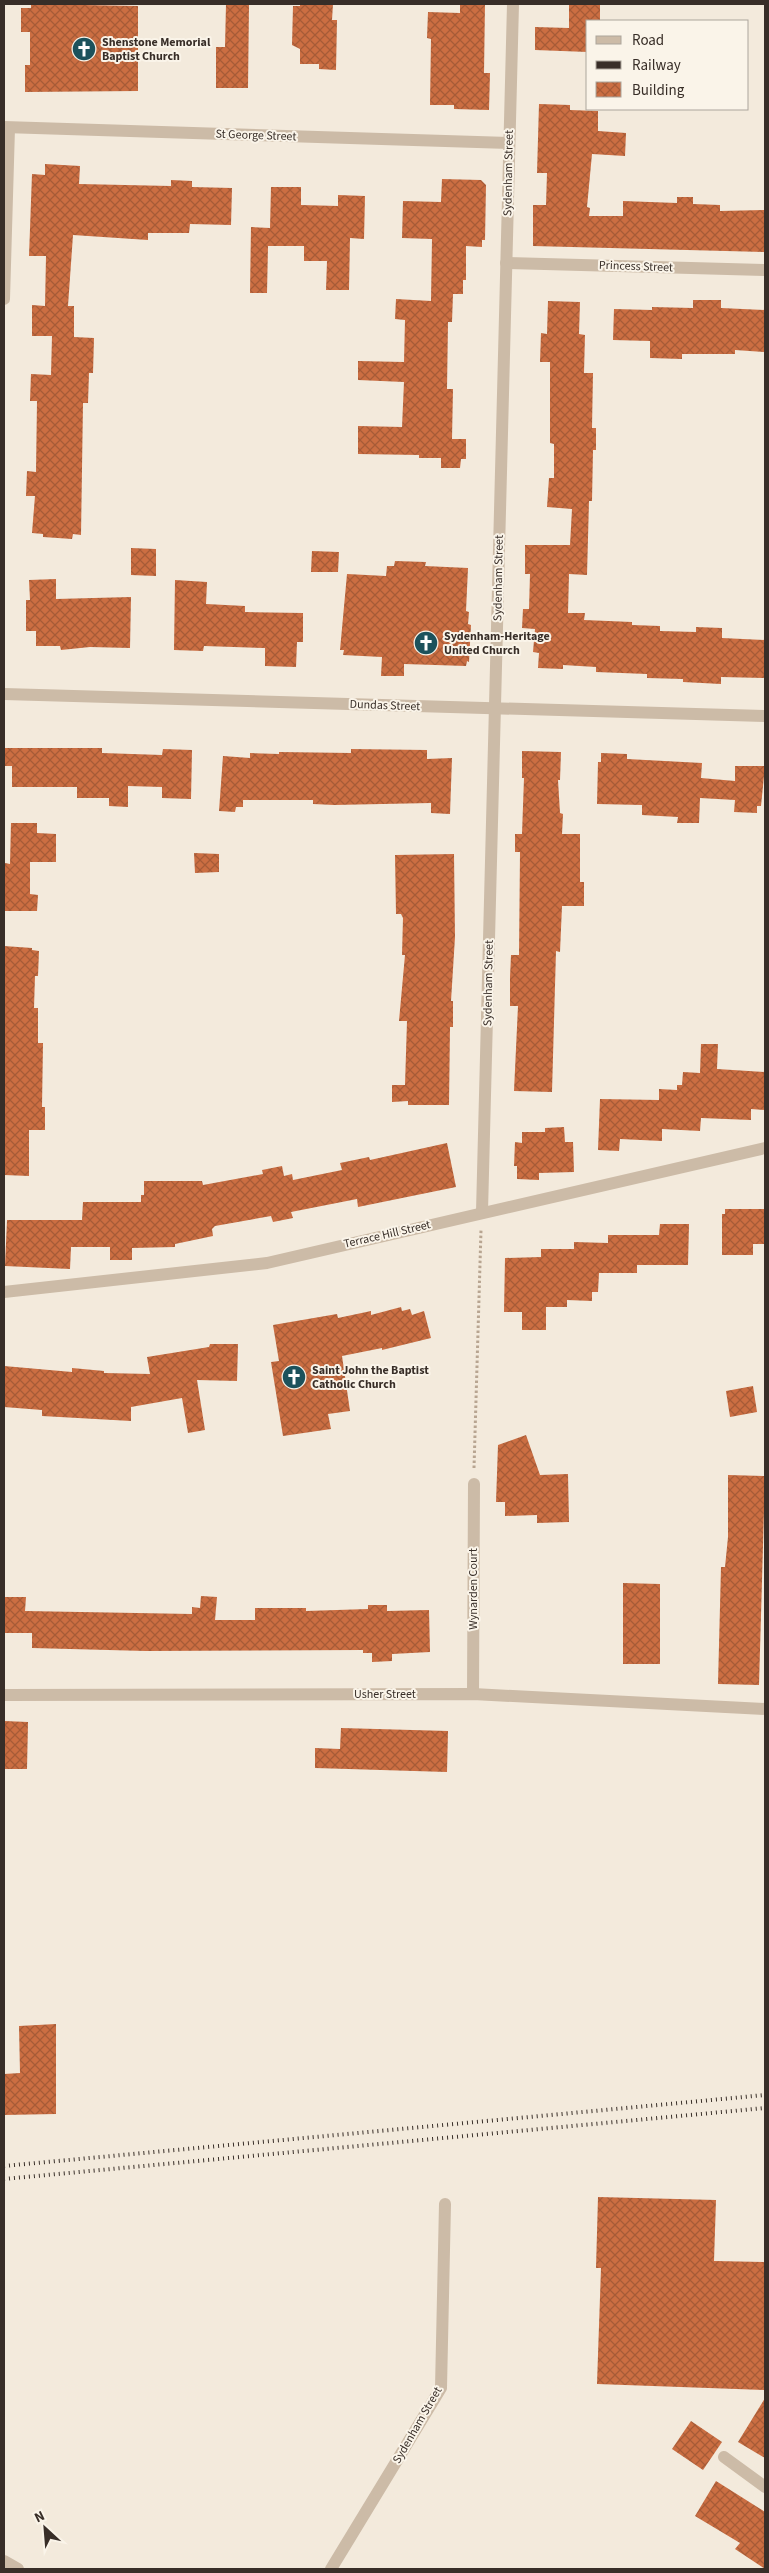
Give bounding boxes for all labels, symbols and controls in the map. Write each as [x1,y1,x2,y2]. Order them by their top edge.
legend [586,20,749,110]
text: Road [632,30,664,51]
place label: Shenstone Memorial Baptist Church [102,34,211,65]
church icon: Shenstone Memorial Baptist Church [71,36,97,62]
text: Railway [632,55,681,76]
text: Building [632,80,685,101]
street label: St George Street [215,126,297,145]
street label: Sydenham Street [499,130,518,216]
street label: Princess Street [599,257,673,276]
street label: Sydenham Street [489,535,508,621]
place label: Sydenham-Heritage United Church [444,628,550,659]
church icon: Sydenham-Heritage United Church [413,630,439,656]
street label: Dundas Street [349,696,421,715]
street label: Sydenham Street [479,940,498,1026]
street label: Terrace Hill Street [342,1216,432,1253]
place label: Saint John the Baptist Catholic Church [312,1362,429,1393]
church icon: Saint John the Baptist Catholic Church [281,1364,307,1390]
street label: Wynarden Court [465,1548,482,1630]
street label: Usher Street [354,1686,416,1703]
street label: Sydenham Street [389,2384,446,2467]
north arrow [20,2503,70,2553]
text: N [31,2506,48,2528]

